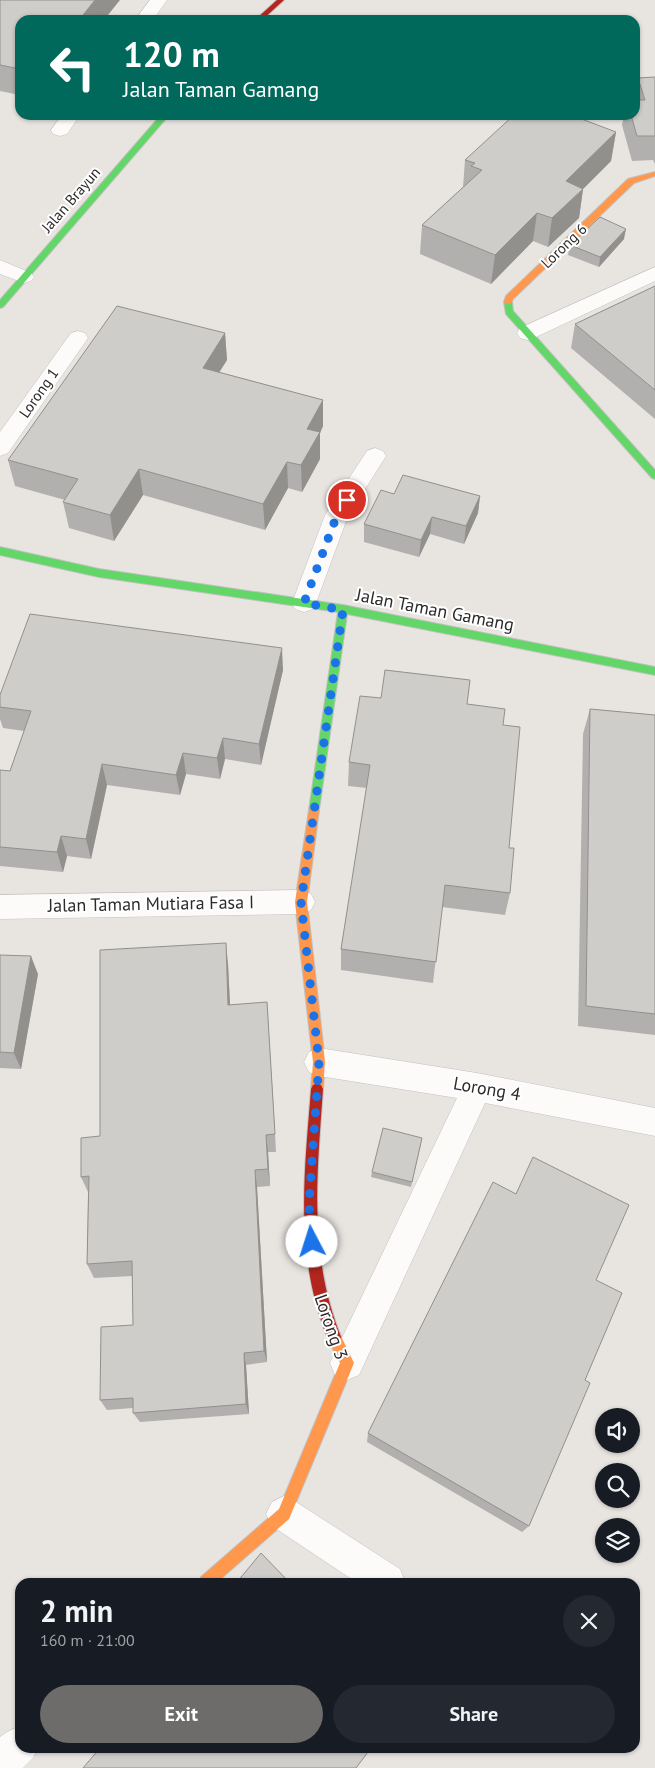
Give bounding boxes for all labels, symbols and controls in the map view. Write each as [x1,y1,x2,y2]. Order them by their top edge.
text: 120 m [123,31,220,77]
icon: left [40,35,105,100]
text: Jalan Taman Gamang [123,75,319,103]
street label: Jalan Brayun [36,163,104,237]
street label: Lorong 6 [537,219,591,272]
street label: Lorong 1 [15,364,63,421]
pin [326,479,368,521]
icon: arrive [333,486,361,514]
street label: Jalan Taman Gamang [353,583,516,636]
street label: Jalan Taman Mutiara Fasa I [47,890,254,917]
street label: Lorong 4 [452,1071,523,1106]
position arrow [285,1215,337,1267]
street label: Lorong 3 [310,1291,353,1363]
map controls [595,1408,640,1563]
button: sound [595,1408,640,1453]
button: search [595,1463,640,1508]
button: layers [595,1518,640,1563]
text: 2 min [40,1591,113,1630]
button: close [563,1595,615,1647]
text: 160 m · 21:00 [40,1630,135,1650]
button: Exit [40,1685,323,1743]
button: Share [333,1685,615,1743]

